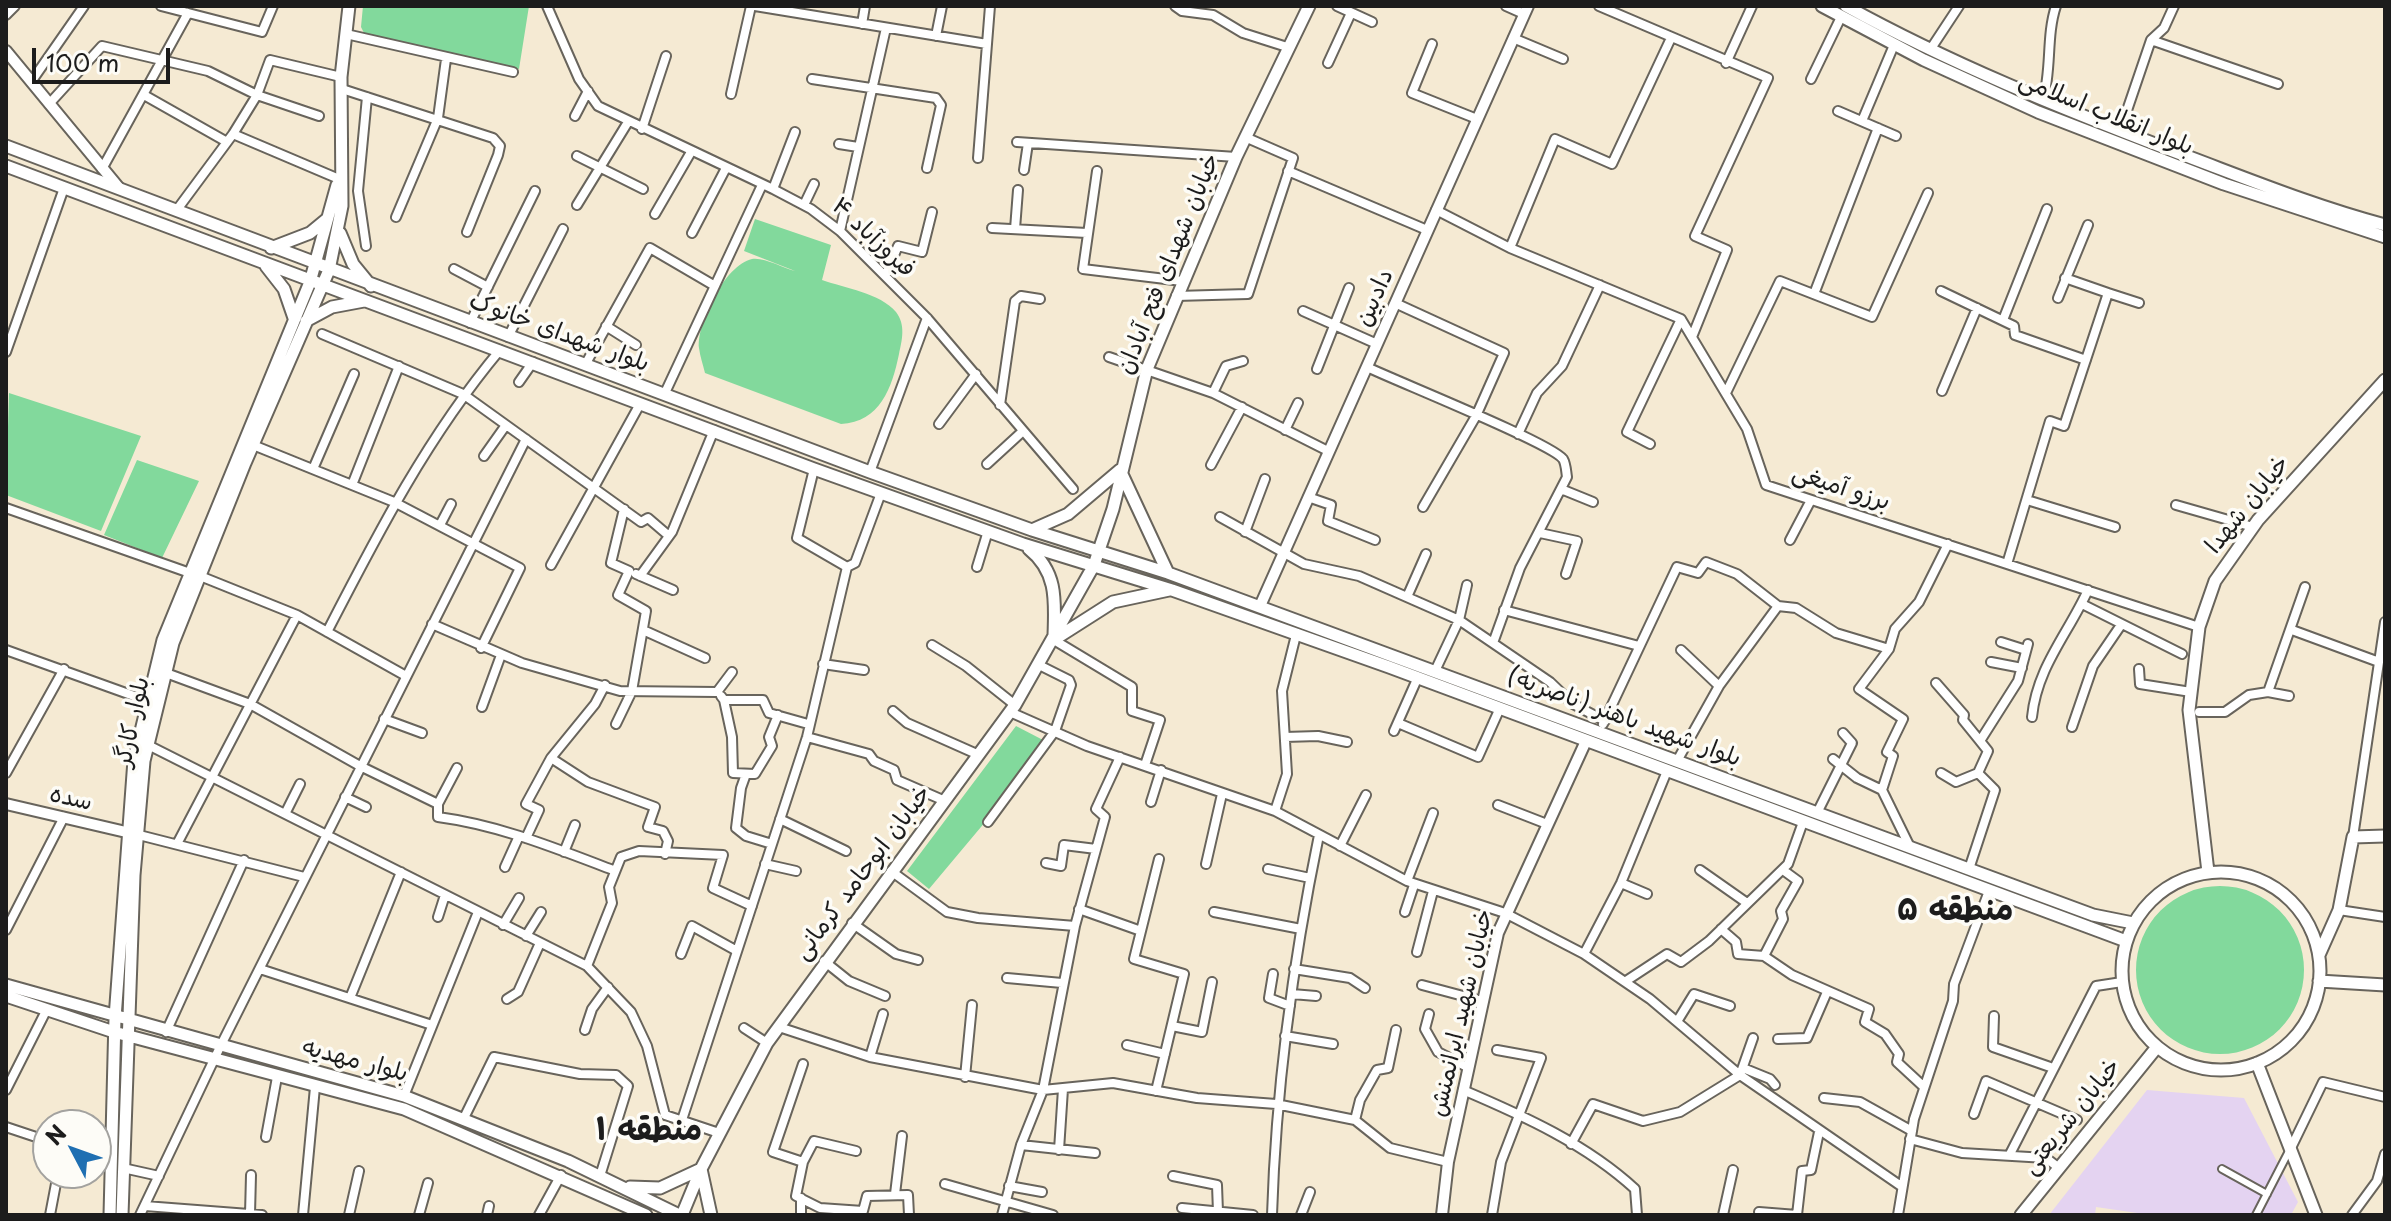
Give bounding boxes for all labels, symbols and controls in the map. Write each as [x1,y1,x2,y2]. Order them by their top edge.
scale bar [36,32,174,82]
text: 100 m [46,44,119,80]
street label: بلوار انقلاب اسلامی [2015,66,2197,162]
street label: خیابان شهدای فتح آبادان [1111,149,1227,379]
street label: فیروزآباد ۴ [825,192,921,284]
street label: دادبین [1350,265,1400,331]
street label: بلوار شهدای خانوک [465,287,653,379]
street label: خیابان شهدا [2200,450,2296,560]
street label: برزو آمیغی [1788,459,1894,517]
street label: بلوار شهید باهنر (ناصریه) [1503,662,1745,774]
street label: بلوار کارگر [109,674,157,770]
street label: سده [47,780,95,818]
street label: خیابان ابوحامد کرمانی [788,780,938,966]
district label: منطقه ۵ [1897,892,2013,930]
street label: خیابان شهید ایرانمنش [1424,907,1500,1119]
street label: بلوار مهدیه [299,1033,411,1089]
street label: خیابان شریعتی [2016,1053,2128,1181]
north arrow [32,1109,112,1189]
district label: منطقه ۱ [596,1112,702,1150]
text: N [37,1117,73,1152]

